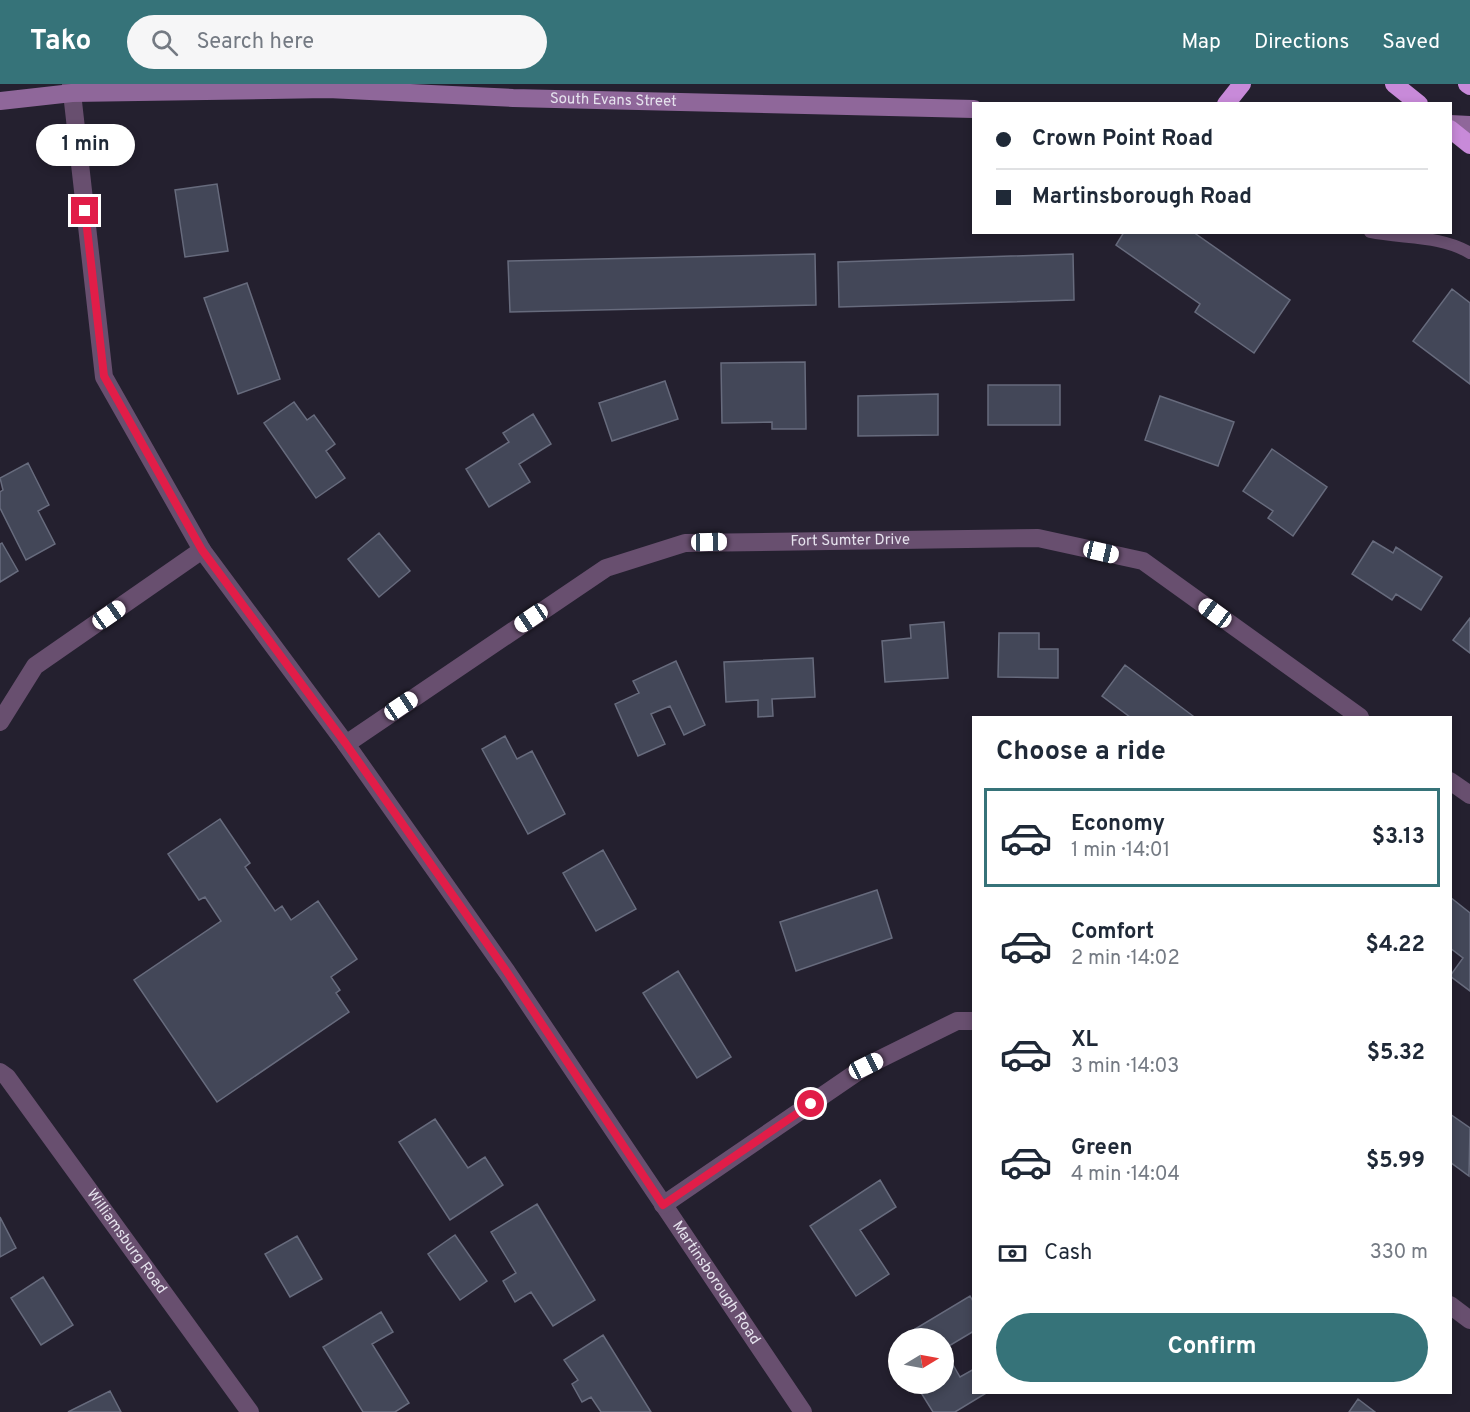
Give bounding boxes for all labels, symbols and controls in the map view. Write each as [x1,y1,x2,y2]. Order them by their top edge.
search box [127,15,547,69]
text: Tako [30,24,91,60]
icon: search [148,26,181,59]
text: Search here [196,29,314,56]
text: Map [1181,29,1221,56]
text: Directions [1254,29,1349,56]
text: Saved [1382,29,1440,56]
street label: South Evans Street [550,89,677,111]
callout: 1 min [36,124,134,166]
text: Crown Point Road [1032,126,1213,153]
text: 1 min [61,132,110,158]
text: Martinsborough Road [1032,184,1252,211]
route end [71,197,98,224]
street label: Fort Sumter Drive [790,530,910,551]
car [691,533,727,551]
car [1081,539,1121,565]
car [1195,595,1235,631]
car [89,597,129,633]
car [511,600,551,636]
car [381,688,421,724]
text: Choose a ride [996,735,1166,769]
icon: car [999,811,1053,865]
text: Economy [1071,811,1165,838]
text: $3.13 [1372,824,1425,851]
text: 1 min · 14:01 [1071,838,1170,864]
icon: car [999,919,1053,973]
text: Comfort [1071,919,1154,946]
text: $4.22 [1365,932,1425,959]
text: 2 min · 14:02 [1071,946,1180,972]
icon: car [999,1027,1053,1081]
text: XL [1071,1027,1098,1054]
text: $5.32 [1367,1040,1425,1067]
car [846,1050,886,1082]
text: 3 min · 14:03 [1071,1054,1179,1080]
route start [797,1090,824,1117]
icon: car [999,1135,1053,1189]
text: Green [1071,1135,1133,1162]
text: $5.99 [1366,1148,1425,1175]
text: 4 min · 14:04 [1071,1162,1180,1188]
street label: Williamsburg Road [82,1185,171,1298]
street label: Martinsborough Road [668,1217,764,1348]
icon: cash [996,1237,1029,1270]
text: Cash [1044,1240,1093,1267]
text: 330 m [1370,1240,1428,1266]
button: Confirm [996,1313,1428,1382]
north arrow [888,1328,954,1394]
map controls [888,1328,954,1394]

